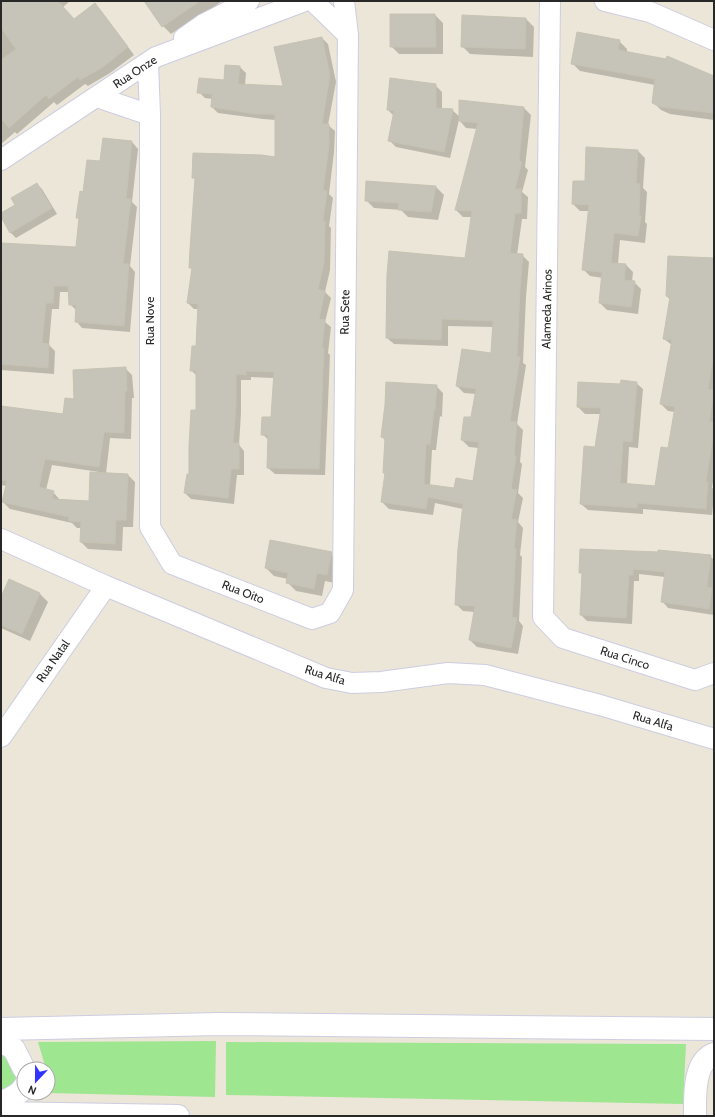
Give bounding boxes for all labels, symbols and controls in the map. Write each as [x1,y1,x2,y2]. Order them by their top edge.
street label: Rua Onze [110,52,160,91]
street label: Alameda Arinos [538,269,555,349]
street label: Rua Sete [337,289,352,335]
street label: Rua Nove [142,297,157,345]
street label: Rua Oito [220,577,267,607]
street label: Rua Natal [33,636,73,685]
street label: Rua Cinco [599,643,652,673]
street label: Rua Alfa [303,661,347,688]
street label: Rua Alfa [631,707,675,734]
north arrow [16,1061,56,1101]
text: N [26,1082,38,1098]

